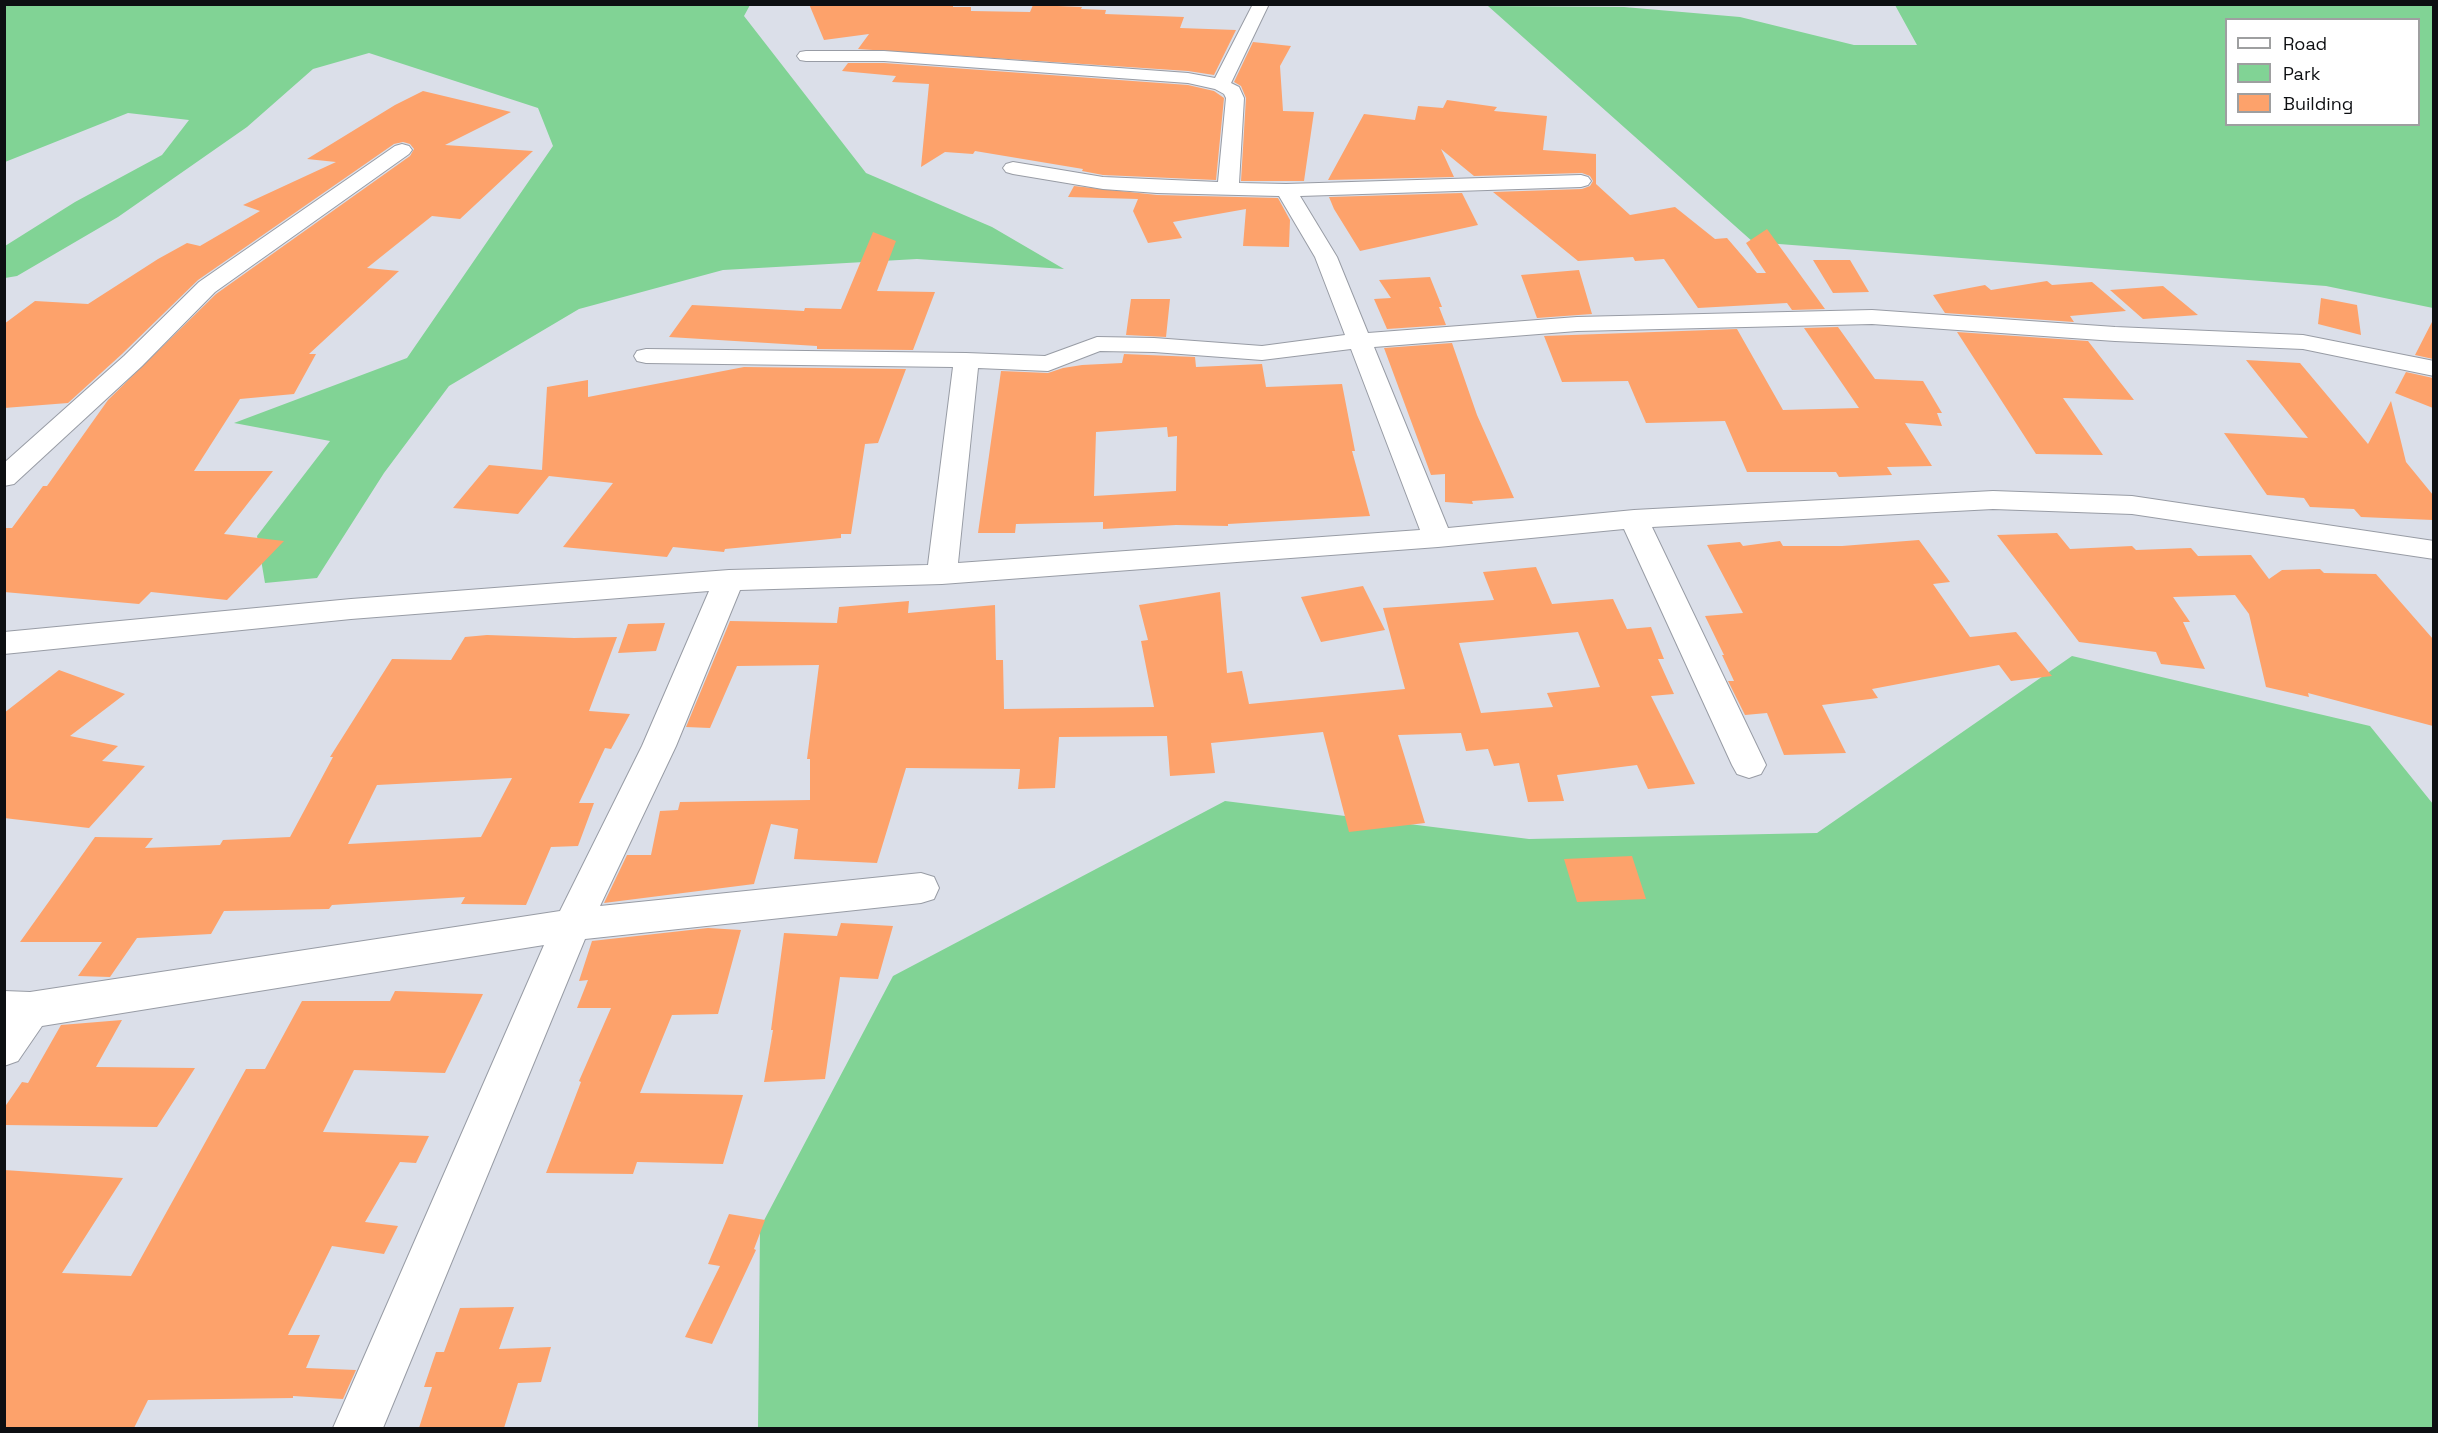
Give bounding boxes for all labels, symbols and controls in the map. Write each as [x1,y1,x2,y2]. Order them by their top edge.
legend [2225,18,2420,126]
text: Road [2283,32,2327,55]
text: Park [2283,62,2320,85]
text: Building [2283,92,2353,115]

